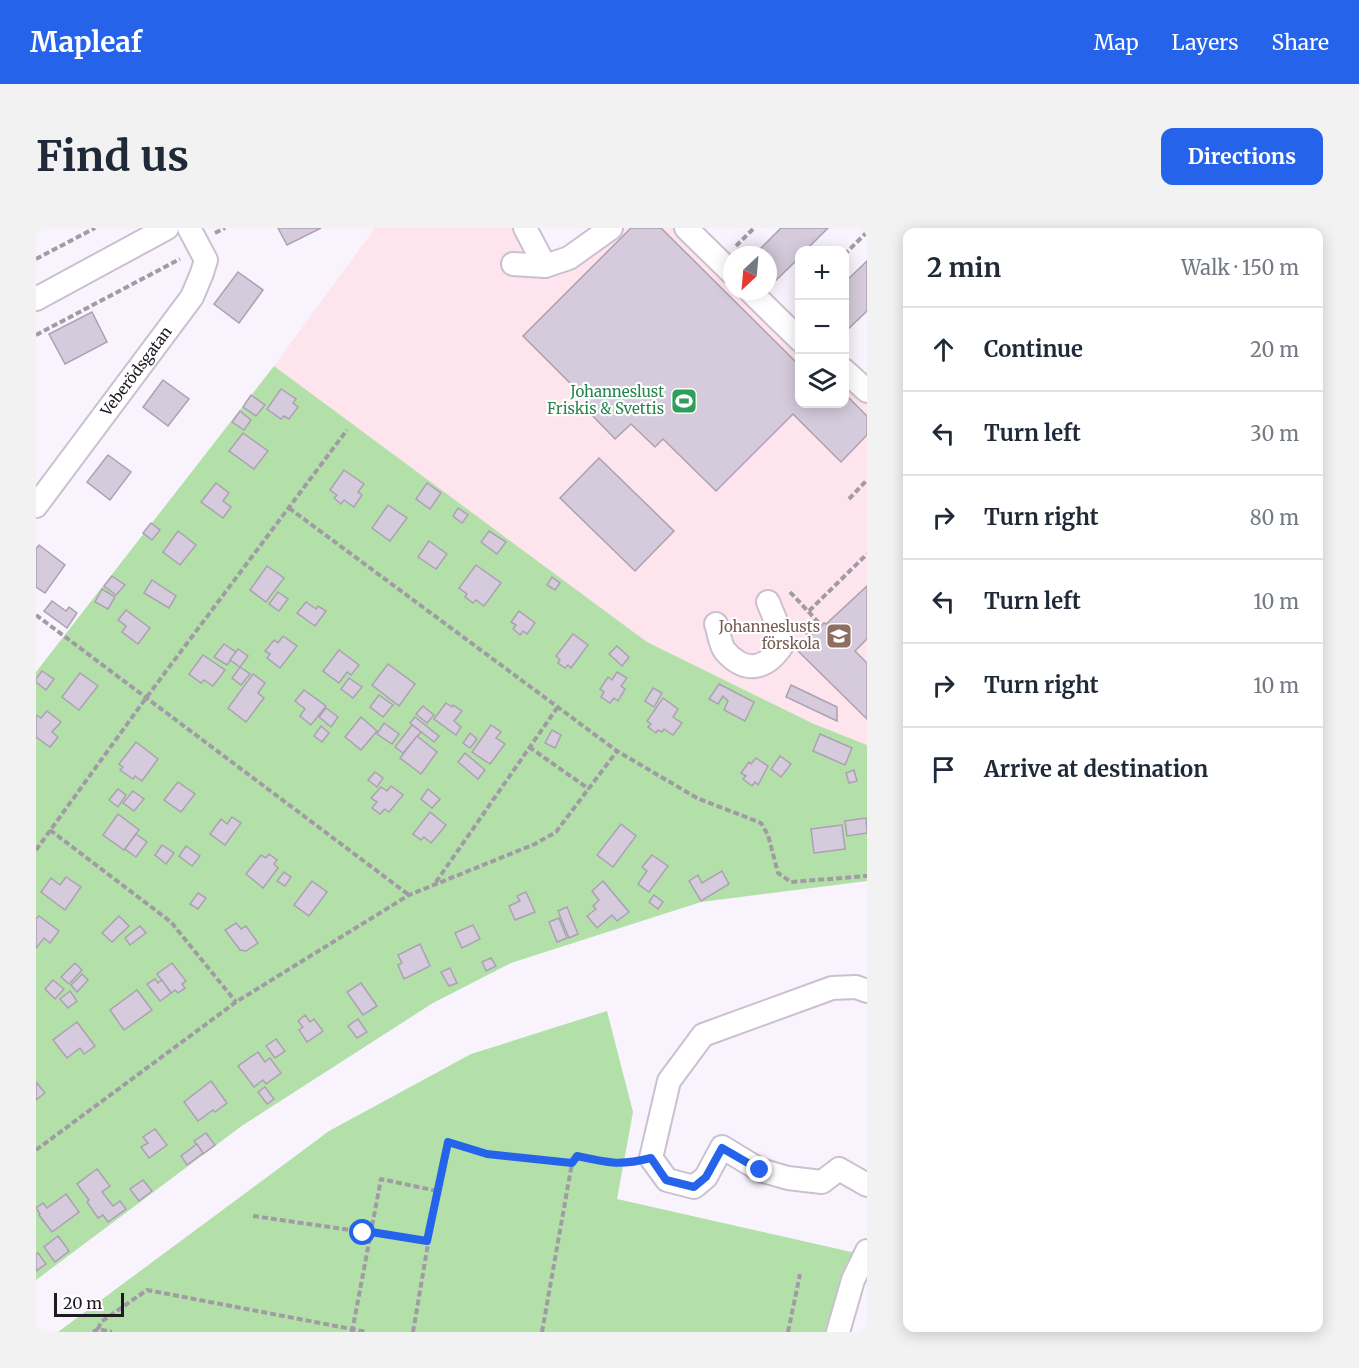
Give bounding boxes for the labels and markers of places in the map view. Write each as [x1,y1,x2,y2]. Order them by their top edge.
place label: Johanneslust Friskis & Svettis [547,382,664,418]
sports icon: Johanneslust Friskis & Svettis [669,386,699,416]
place label: Johanneslusts förskola [718,617,820,653]
school or university icon: Johanneslusts förskola [824,621,854,651]

